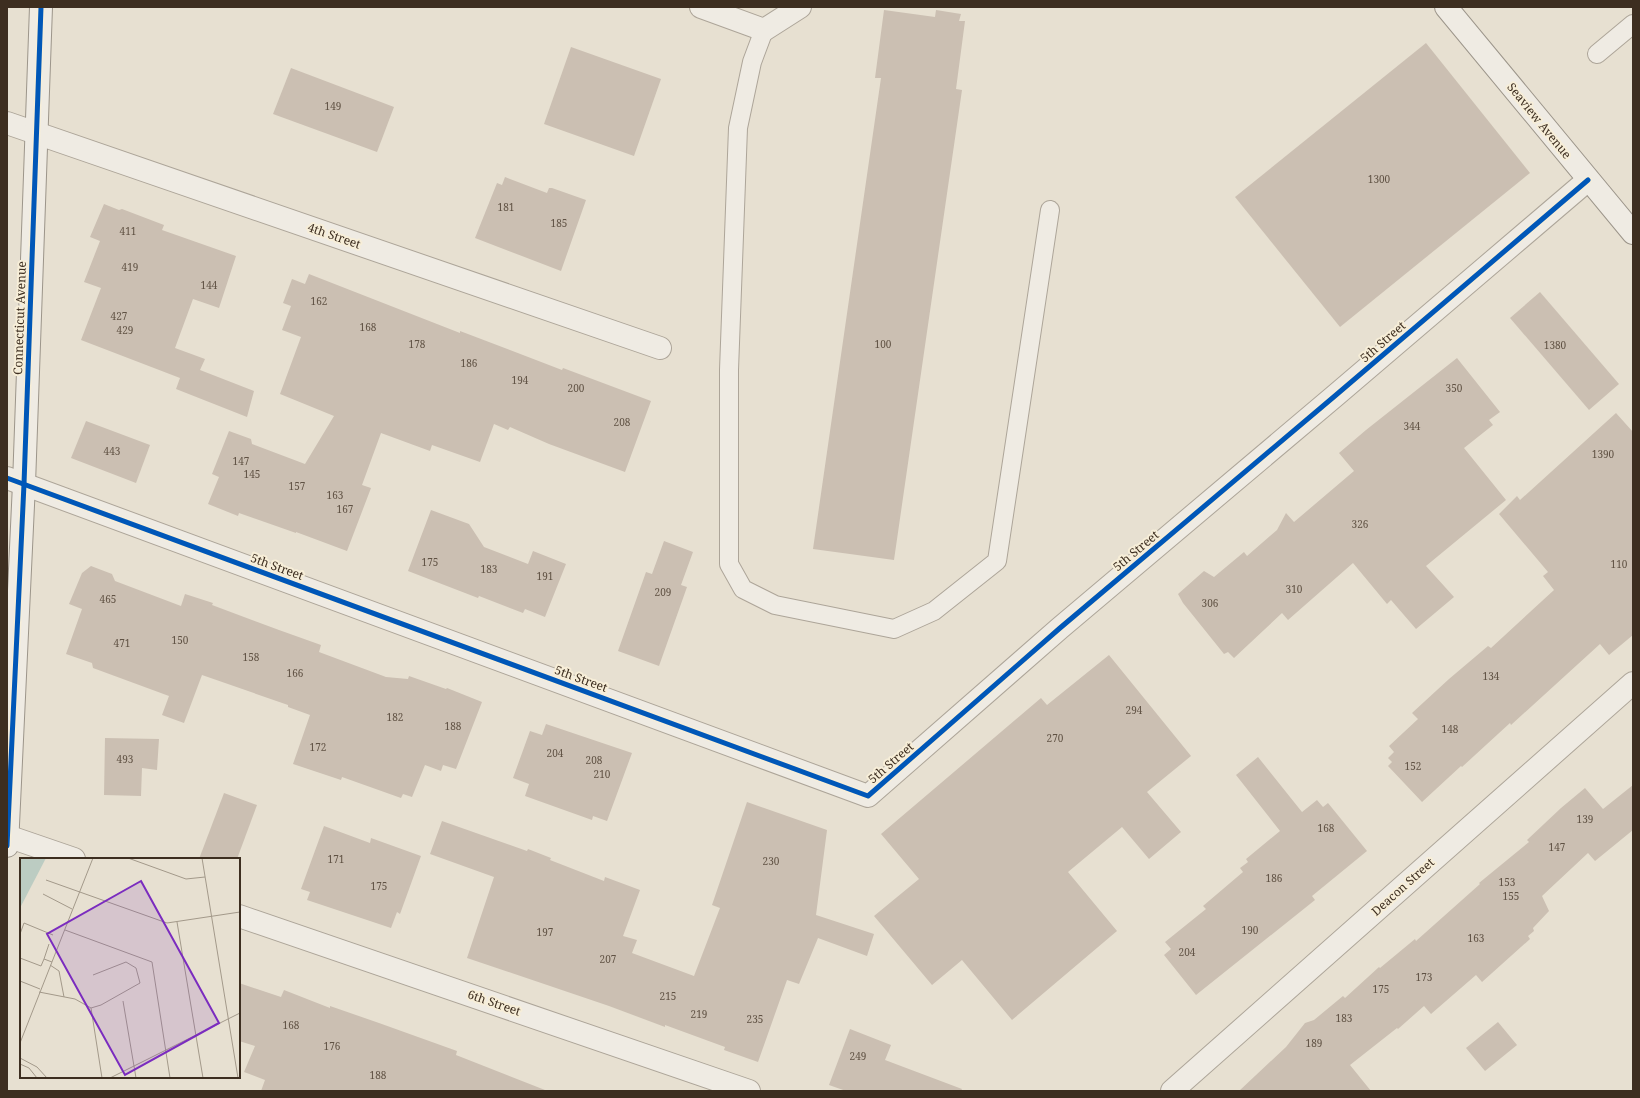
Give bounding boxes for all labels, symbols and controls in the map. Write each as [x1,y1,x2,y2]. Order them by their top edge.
street label: Seaview Avenue [1503,79,1575,162]
house number: 149 [325,99,341,113]
house number: 1300 [1368,172,1391,186]
house number: 181 [498,200,514,214]
house number: 185 [551,216,567,230]
street label: 4th Street [305,219,363,253]
house number: 411 [120,224,136,238]
house number: 419 [122,260,138,274]
street label: Connecticut Avenue [9,261,30,375]
house number: 144 [201,278,218,292]
house number: 162 [311,294,327,308]
house number: 427 [111,309,128,323]
street label: 5th Street [1356,317,1409,366]
house number: 168 [360,320,377,334]
house number: 429 [117,323,133,337]
house number: 178 [409,337,426,351]
house number: 100 [875,337,892,351]
house number: 1380 [1544,338,1567,352]
house number: 186 [461,356,478,370]
house number: 194 [512,373,529,387]
house number: 200 [568,381,585,395]
house number: 350 [1446,381,1463,395]
house number: 208 [614,415,631,429]
house number: 344 [1404,419,1421,433]
house number: 443 [104,444,121,458]
house number: 1390 [1592,447,1615,461]
house number: 147 [233,454,250,468]
house number: 145 [244,467,260,481]
house number: 157 [289,479,306,493]
house number: 163 [327,488,344,502]
house number: 167 [337,502,354,516]
house number: 326 [1352,517,1369,531]
street label: 5th Street [1109,526,1162,575]
street label: 5th Street [248,549,306,584]
house number: 175 [422,555,438,569]
house number: 110 [1611,557,1628,571]
house number: 183 [481,562,498,576]
house number: 191 [537,569,553,583]
house number: 310 [1286,582,1303,596]
house number: 209 [655,585,671,599]
house number: 465 [100,592,116,606]
house number: 306 [1202,596,1219,610]
house number: 150 [172,633,189,647]
house number: 471 [114,636,130,650]
house number: 158 [243,650,260,664]
street label: 5th Street [552,661,610,696]
house number: 166 [287,666,304,680]
house number: 134 [1483,669,1500,683]
house number: 294 [1126,703,1143,717]
house number: 182 [387,710,403,724]
house number: 188 [445,719,462,733]
house number: 148 [1442,722,1459,736]
house number: 270 [1047,731,1064,745]
street label: 5th Street [864,738,917,787]
house number: 172 [310,740,326,754]
house number: 204 [547,746,564,760]
house number: 493 [117,752,134,766]
house number: 208 [586,753,603,767]
house number: 152 [1405,759,1421,773]
house number: 210 [594,767,611,781]
house number: 139 [1577,812,1593,826]
house number: 168 [1318,821,1335,835]
house number: 147 [1549,840,1566,854]
house number: 171 [328,852,344,866]
house number: 230 [763,854,780,868]
street label: Deacon Street [1368,854,1438,919]
inset map [20,858,240,1078]
house number: 186 [1266,871,1283,885]
house number: 153 [1499,875,1516,889]
house number: 175 [371,879,387,893]
house number: 155 [1503,889,1519,903]
house number: 190 [1242,923,1259,937]
house number: 197 [537,925,554,939]
house number: 163 [1468,931,1485,945]
house number: 204 [1179,945,1196,959]
house number: 207 [600,952,617,966]
house number: 173 [1416,970,1433,984]
house number: 175 [1373,982,1389,996]
street label: 6th Street [465,986,523,1020]
house number: 215 [660,989,676,1003]
house number: 219 [691,1007,707,1021]
house number: 183 [1336,1011,1353,1025]
house number: 235 [747,1012,763,1026]
house number: 168 [283,1018,300,1032]
house number: 189 [1306,1036,1322,1050]
house number: 176 [324,1039,341,1053]
house number: 249 [850,1049,866,1063]
house number: 188 [370,1068,387,1082]

